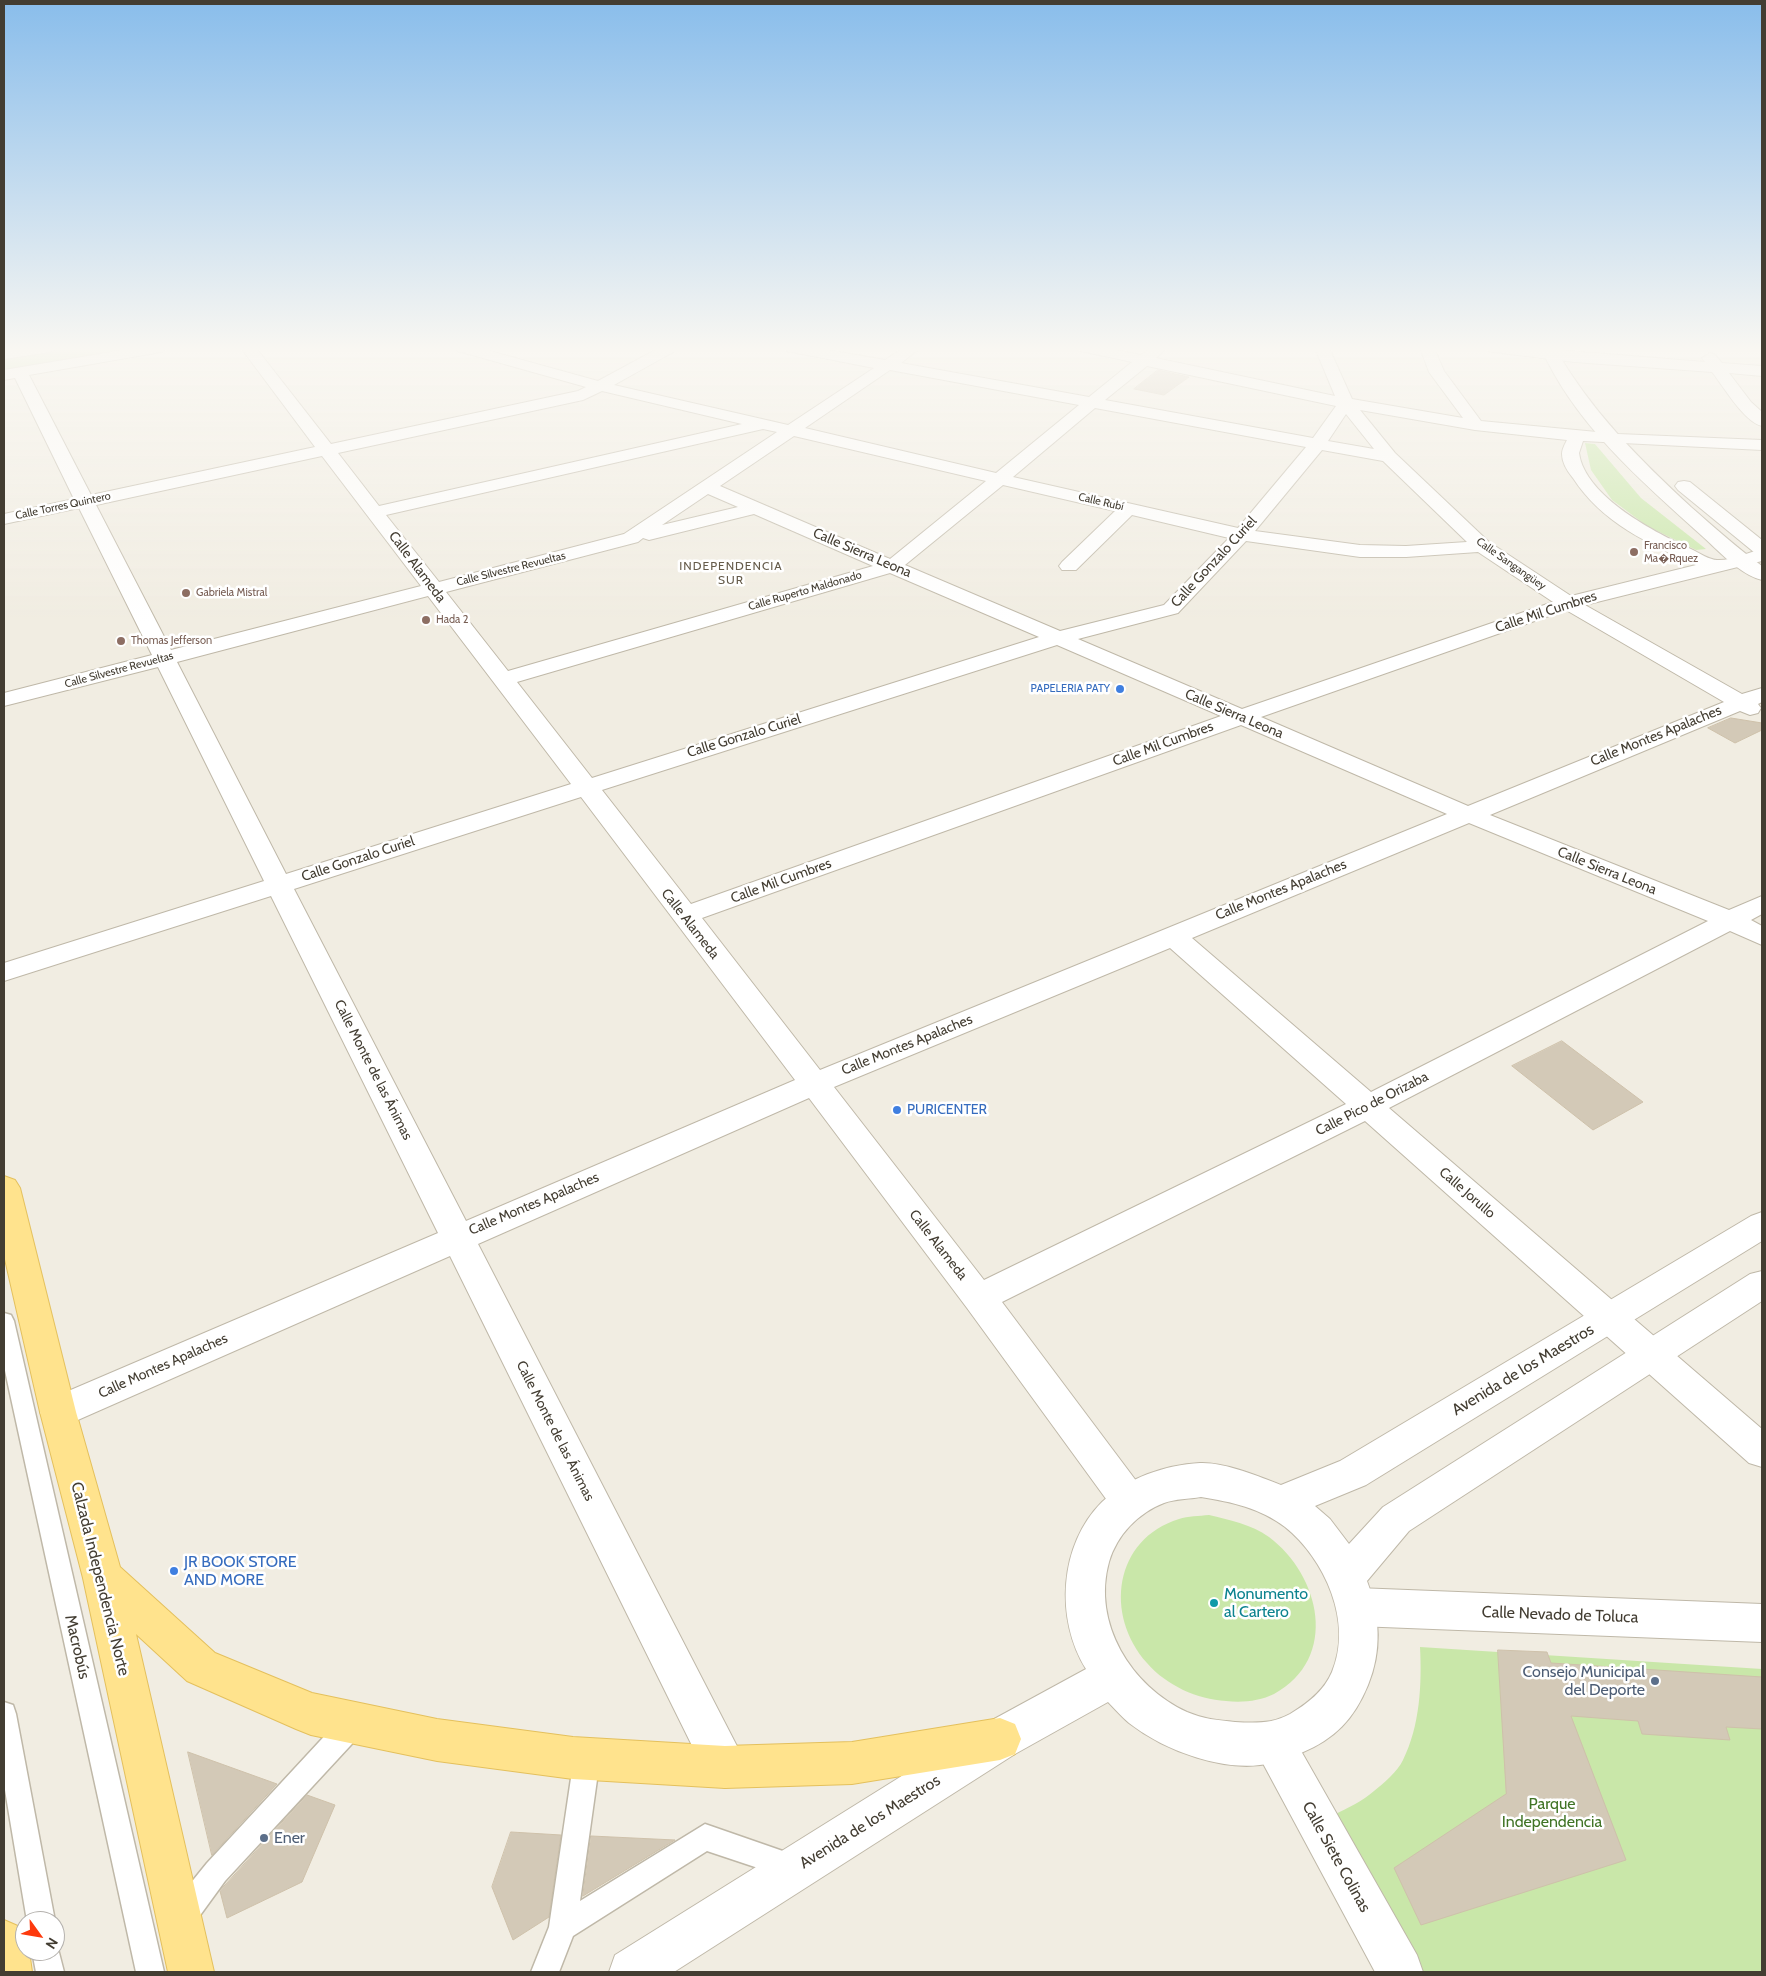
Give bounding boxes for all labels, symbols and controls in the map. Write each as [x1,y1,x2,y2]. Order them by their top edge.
street label: Calle Torres Quintero [14,489,112,523]
street label: Calle Rubí [1077,490,1125,514]
street label: Calle Gonzalo Curiel [1168,513,1260,611]
street label: Calle Sierra Leona [810,525,914,581]
street label: Calle Alameda [385,528,449,606]
street label: Calle Sangangüey [1473,535,1549,593]
place label: Francisco Ma�Rquez [1644,539,1698,565]
marker: Francisco Ma�Rquez [1628,546,1640,558]
street label: Calle Silvestre Revueltas [455,549,567,589]
district label: INDEPENDENCIA SUR [678,559,784,587]
street label: Calle Ruperto Maldonado [747,568,863,614]
place label: Gabriela Mistral [196,586,267,600]
marker: Gabriela Mistral [180,587,192,599]
street label: Calle Mil Cumbres [1493,588,1599,636]
place label: Hada 2 [436,613,469,627]
marker: Hada 2 [420,614,432,626]
place label: Thomas Jefferson [131,634,212,648]
marker: Thomas Jefferson [115,635,127,647]
street label: Calle Silvestre Revueltas [63,649,175,691]
place label: PAPELERIA PATY [1031,682,1110,696]
marker: PAPELERIA PATY [1114,683,1126,695]
street label: Calle Sierra Leona [1182,686,1286,742]
street label: Calle Montes Apalaches [1588,702,1724,770]
street label: Calle Gonzalo Curiel [685,711,803,761]
street label: Calle Mil Cumbres [1110,718,1216,770]
street label: Calle Gonzalo Curiel [299,833,417,885]
street label: Calle Sierra Leona [1555,843,1659,899]
street label: Calle Mil Cumbres [728,855,834,907]
street label: Calle Montes Apalaches [1213,856,1349,924]
street label: Calle Alameda [657,885,723,963]
street label: Calle Monte de las Ánimas [330,997,416,1143]
street label: Calle Montes Apalaches [839,1011,975,1079]
street label: Calle Pico de Orizaba [1313,1068,1431,1140]
place label: PURICENTER [907,1102,987,1118]
marker: PURICENTER [891,1104,903,1116]
street label: Calle Jorullo [1435,1164,1499,1222]
street label: Calle Montes Apalaches [466,1169,602,1239]
street label: Calle Alameda [905,1206,971,1284]
street label: Avenida de los Maestros [1449,1320,1597,1420]
street label: Calle Montes Apalaches [96,1330,230,1402]
street label: Calle Monte de las Ánimas [512,1358,598,1504]
street label: Calzada Independencia Norte [67,1480,133,1678]
place label: JR BOOK STORE AND MORE [184,1552,296,1590]
marker: JR BOOK STORE AND MORE [168,1565,180,1577]
place label: Monumento al Cartero [1224,1584,1308,1622]
marker: Monumento al Cartero [1208,1597,1220,1609]
street label: Calle Nevado de Toluca [1481,1603,1639,1627]
street label: Macrobús [60,1613,94,1681]
place label: Consejo Municipal del Deporte [1522,1662,1645,1700]
marker: Consejo Municipal del Deporte [1649,1675,1661,1687]
street label: Avenida de los Maestros [796,1771,944,1873]
park label: Parque Independencia [1502,1794,1602,1832]
street label: Calle Siete Colinas [1298,1798,1374,1916]
place label: Ener [274,1828,305,1848]
marker: Ener [258,1832,270,1844]
north arrow [15,1911,65,1961]
text: N [42,1934,62,1952]

